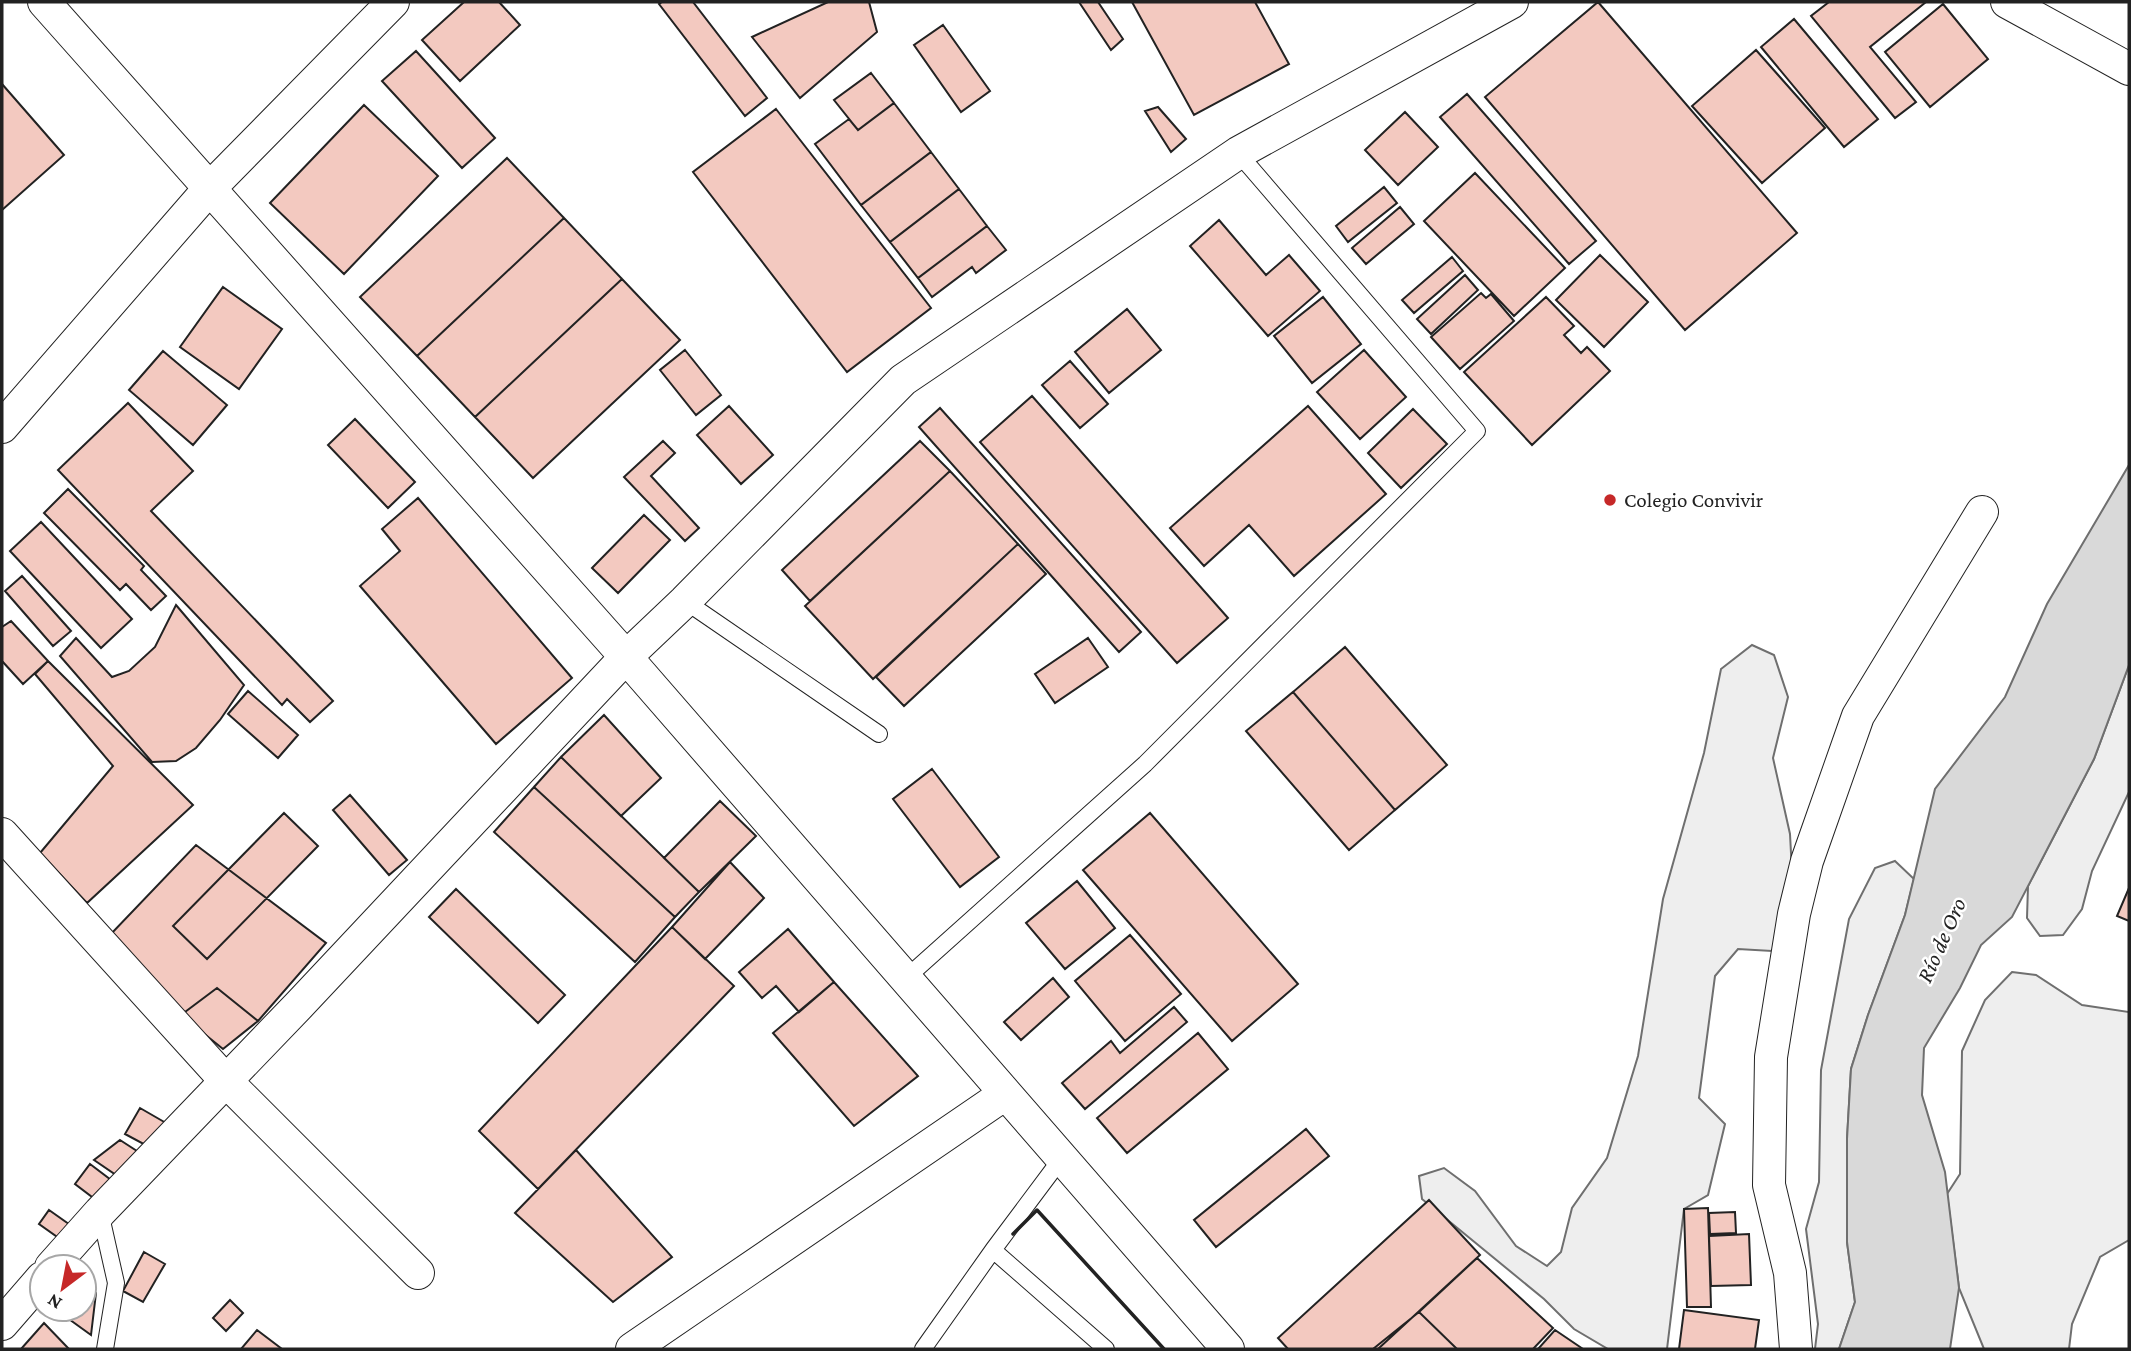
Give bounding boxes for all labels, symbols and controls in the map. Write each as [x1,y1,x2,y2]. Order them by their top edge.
place label: Colegio Convivir [1624,488,1764,512]
marker: Colegio Convivir [1602,492,1618,508]
water label: Río de Oro [1911,894,1971,986]
north arrow [28,1253,98,1323]
text: N [43,1290,65,1314]

